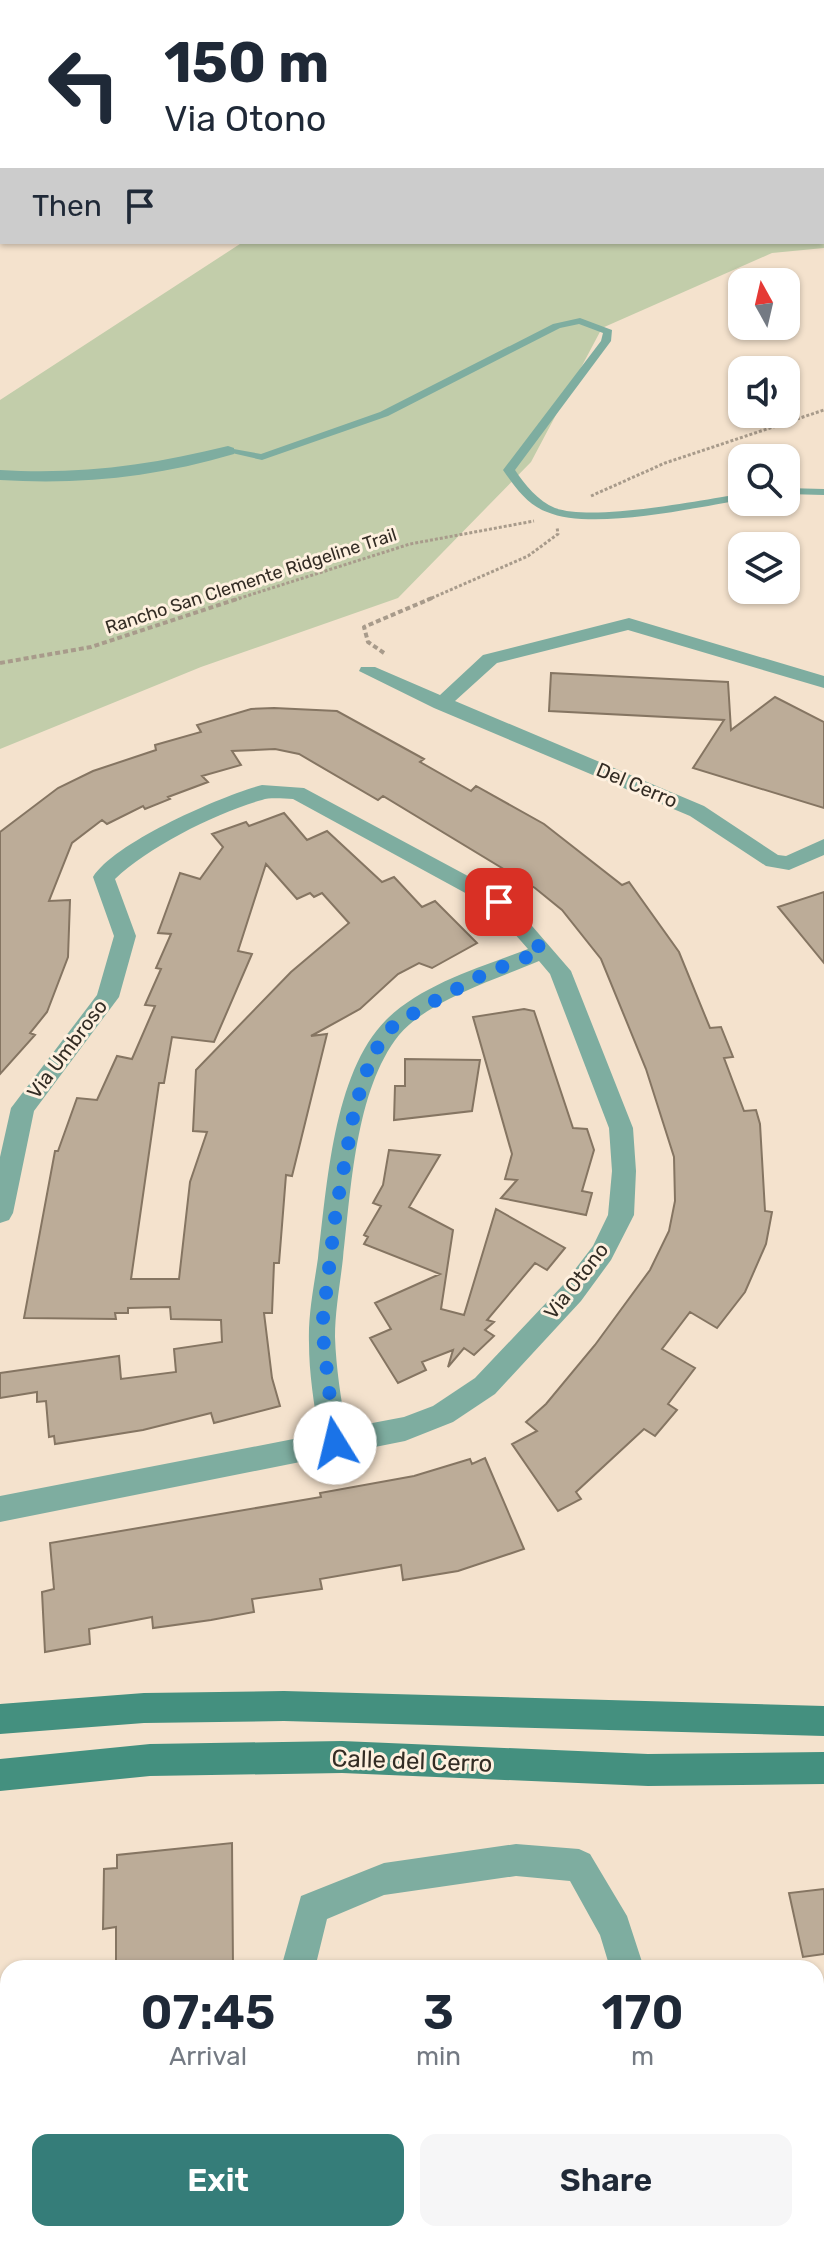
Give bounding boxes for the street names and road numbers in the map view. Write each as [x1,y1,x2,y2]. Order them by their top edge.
street label: Rancho San Clemente Ridgeline Trail [102,523,400,639]
street label: Del Cerro [593,757,681,813]
street label: Via Umbroso [22,995,112,1103]
street label: Via Otono [539,1238,613,1324]
street label: Calle del Cerro [331,1744,493,1778]

